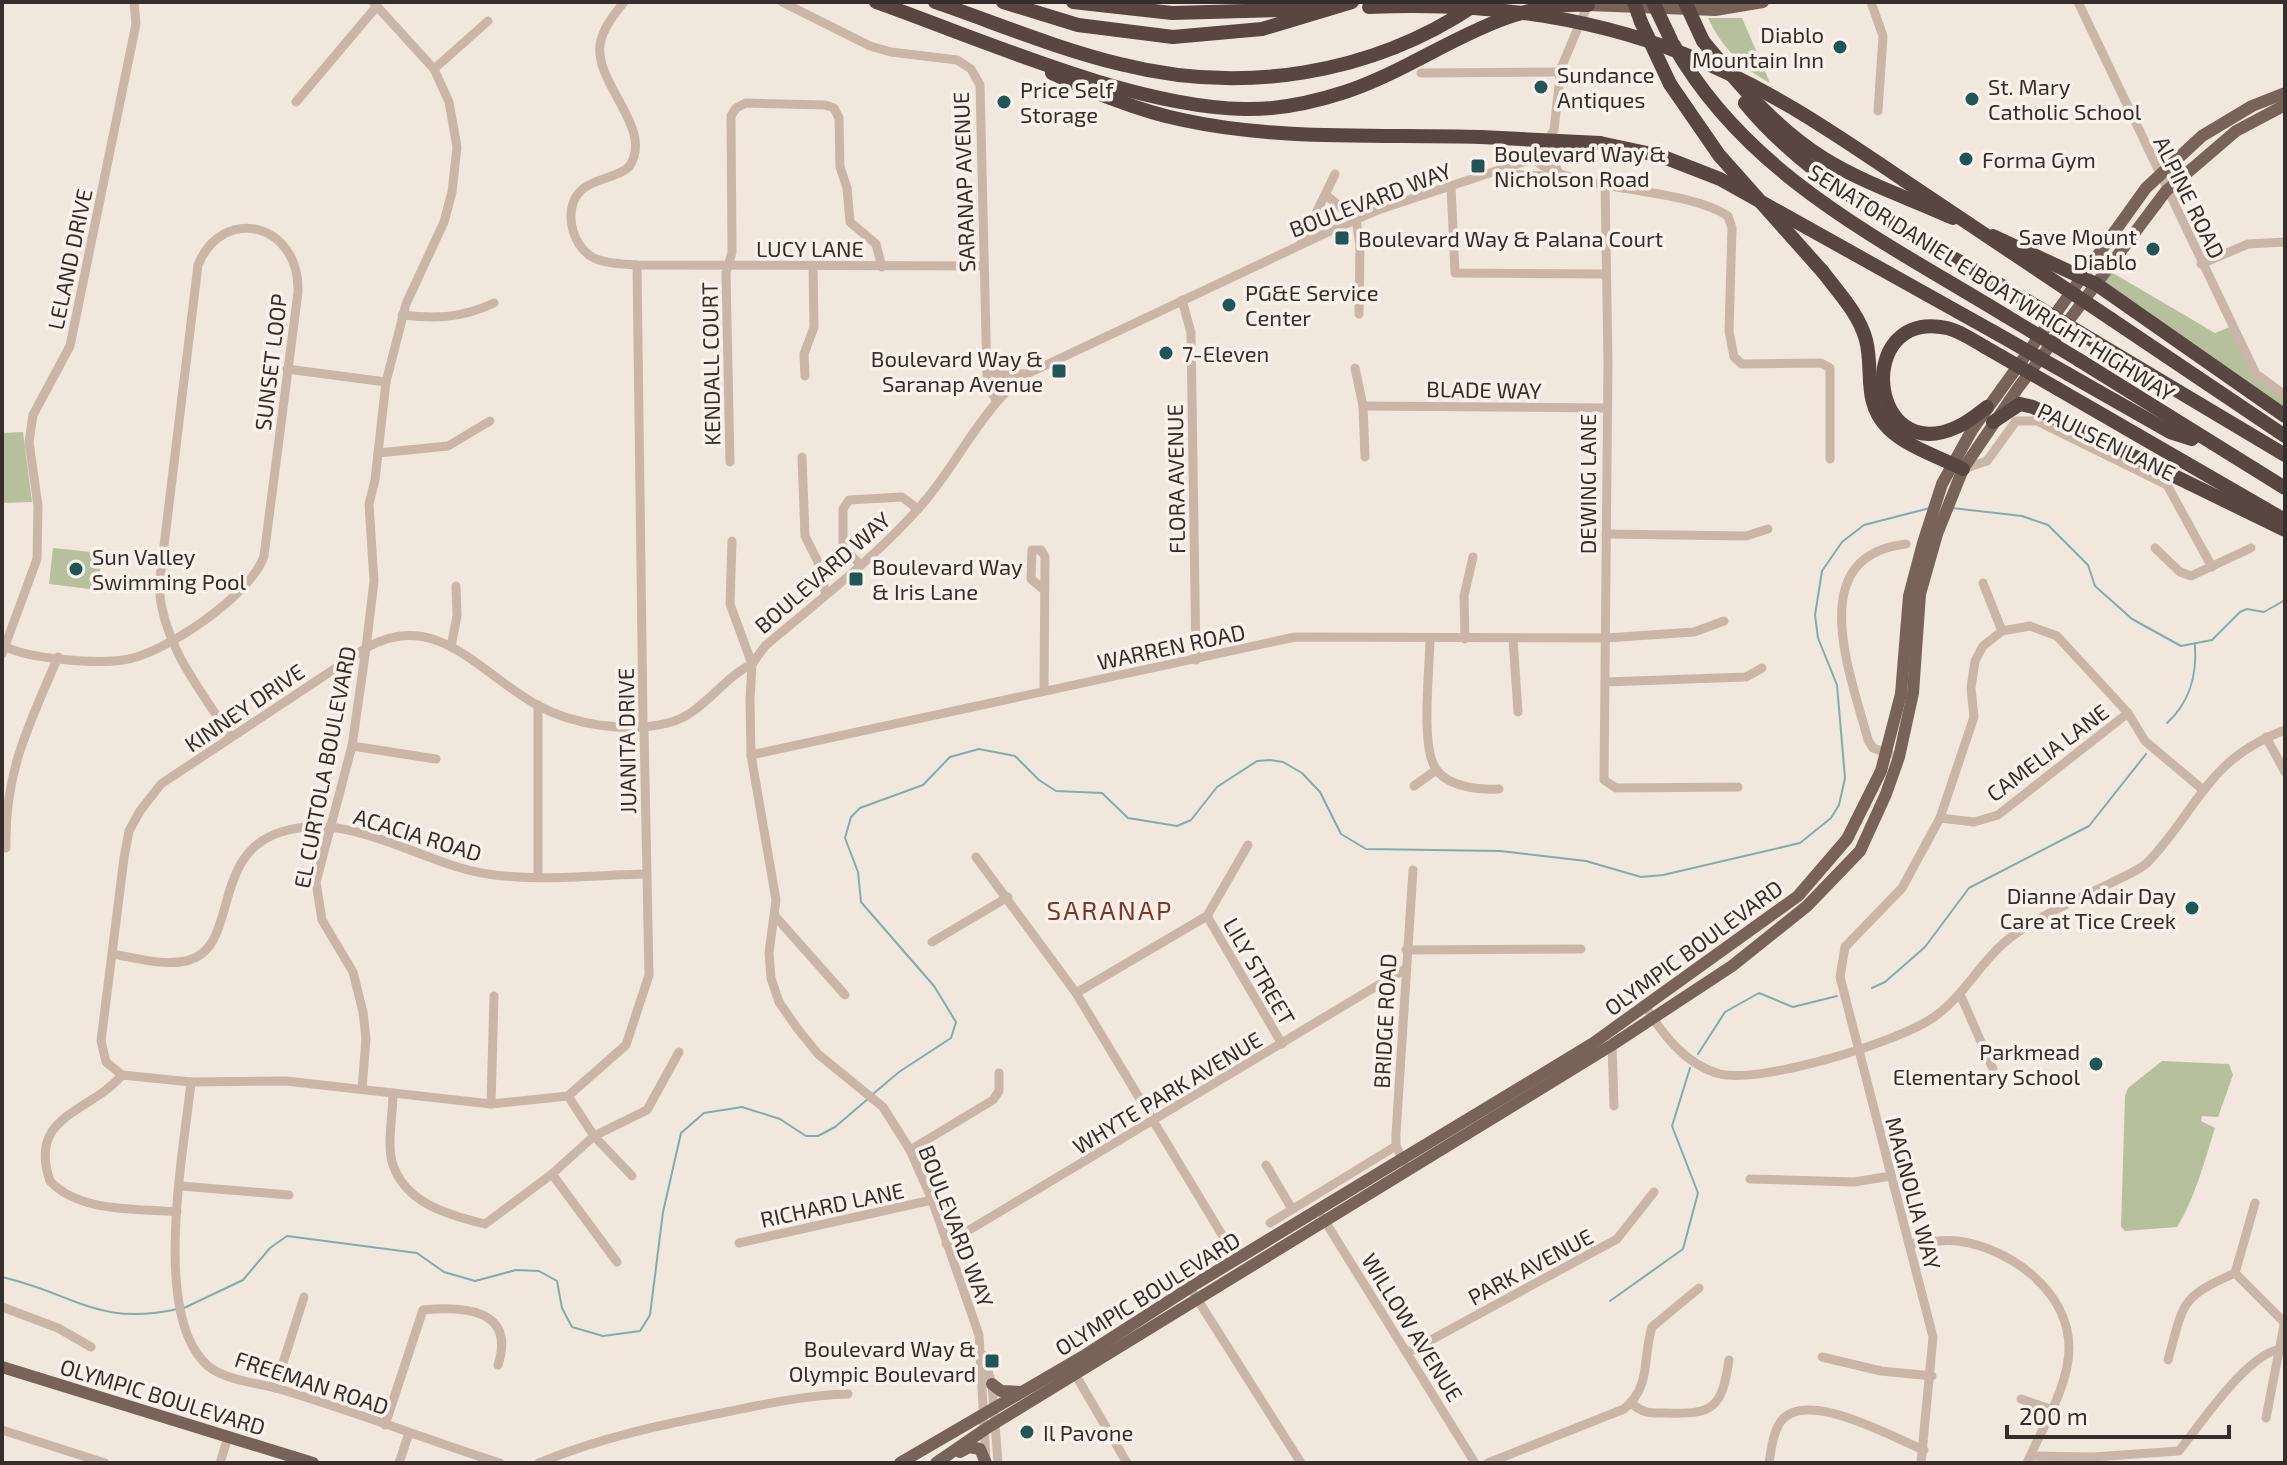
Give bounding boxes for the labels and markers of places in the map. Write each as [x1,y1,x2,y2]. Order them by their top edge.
place label: Diablo Mountain Inn [1692,21,1824,72]
marker: Diablo Mountain Inn [1831,38,1849,56]
place label: Sundance Antiques [1557,61,1655,112]
place label: St. Mary Catholic School [1988,73,2142,124]
place label: Price Self Storage [1020,76,1114,127]
marker: Sundance Antiques [1532,78,1550,96]
marker: St. Mary Catholic School [1963,90,1981,108]
marker: Price Self Storage [995,93,1013,111]
place label: Boulevard Way & Nicholson Road [1494,140,1666,191]
place label: Forma Gym [1982,146,2096,172]
marker: Forma Gym [1957,150,1975,168]
marker: Boulevard Way & Nicholson Road [1469,157,1487,175]
place label: Save Mount Diablo [2019,223,2137,274]
place label: Boulevard Way & Palana Court [1358,225,1663,251]
marker: Boulevard Way & Palana Court [1333,229,1351,247]
marker: Save Mount Diablo [2144,240,2162,258]
place label: PG&E Service Center [1245,279,1379,330]
marker: PG&E Service Center [1220,296,1238,314]
place label: 7-Eleven [1182,340,1269,366]
marker: 7-Eleven [1157,344,1175,362]
place label: Boulevard Way & Saranap Avenue [871,345,1043,396]
marker: Boulevard Way & Saranap Avenue [1050,362,1068,380]
place label: Sun Valley Swimming Pool [92,543,247,594]
place label: Boulevard Way & Iris Lane [872,553,1023,604]
marker: Sun Valley Swimming Pool [67,560,85,578]
marker: Boulevard Way & Iris Lane [847,570,865,588]
place label: Dianne Adair Day Care at Tice Creek [2000,882,2176,933]
marker: Dianne Adair Day Care at Tice Creek [2183,899,2201,917]
place label: Parkmead Elementary School [1893,1038,2080,1089]
marker: Parkmead Elementary School [2087,1055,2105,1073]
place label: Boulevard Way & Olympic Boulevard [789,1335,976,1386]
marker: Boulevard Way & Olympic Boulevard [983,1352,1001,1370]
place label: Il Pavone [1043,1419,1133,1445]
marker: Il Pavone [1018,1423,1036,1441]

